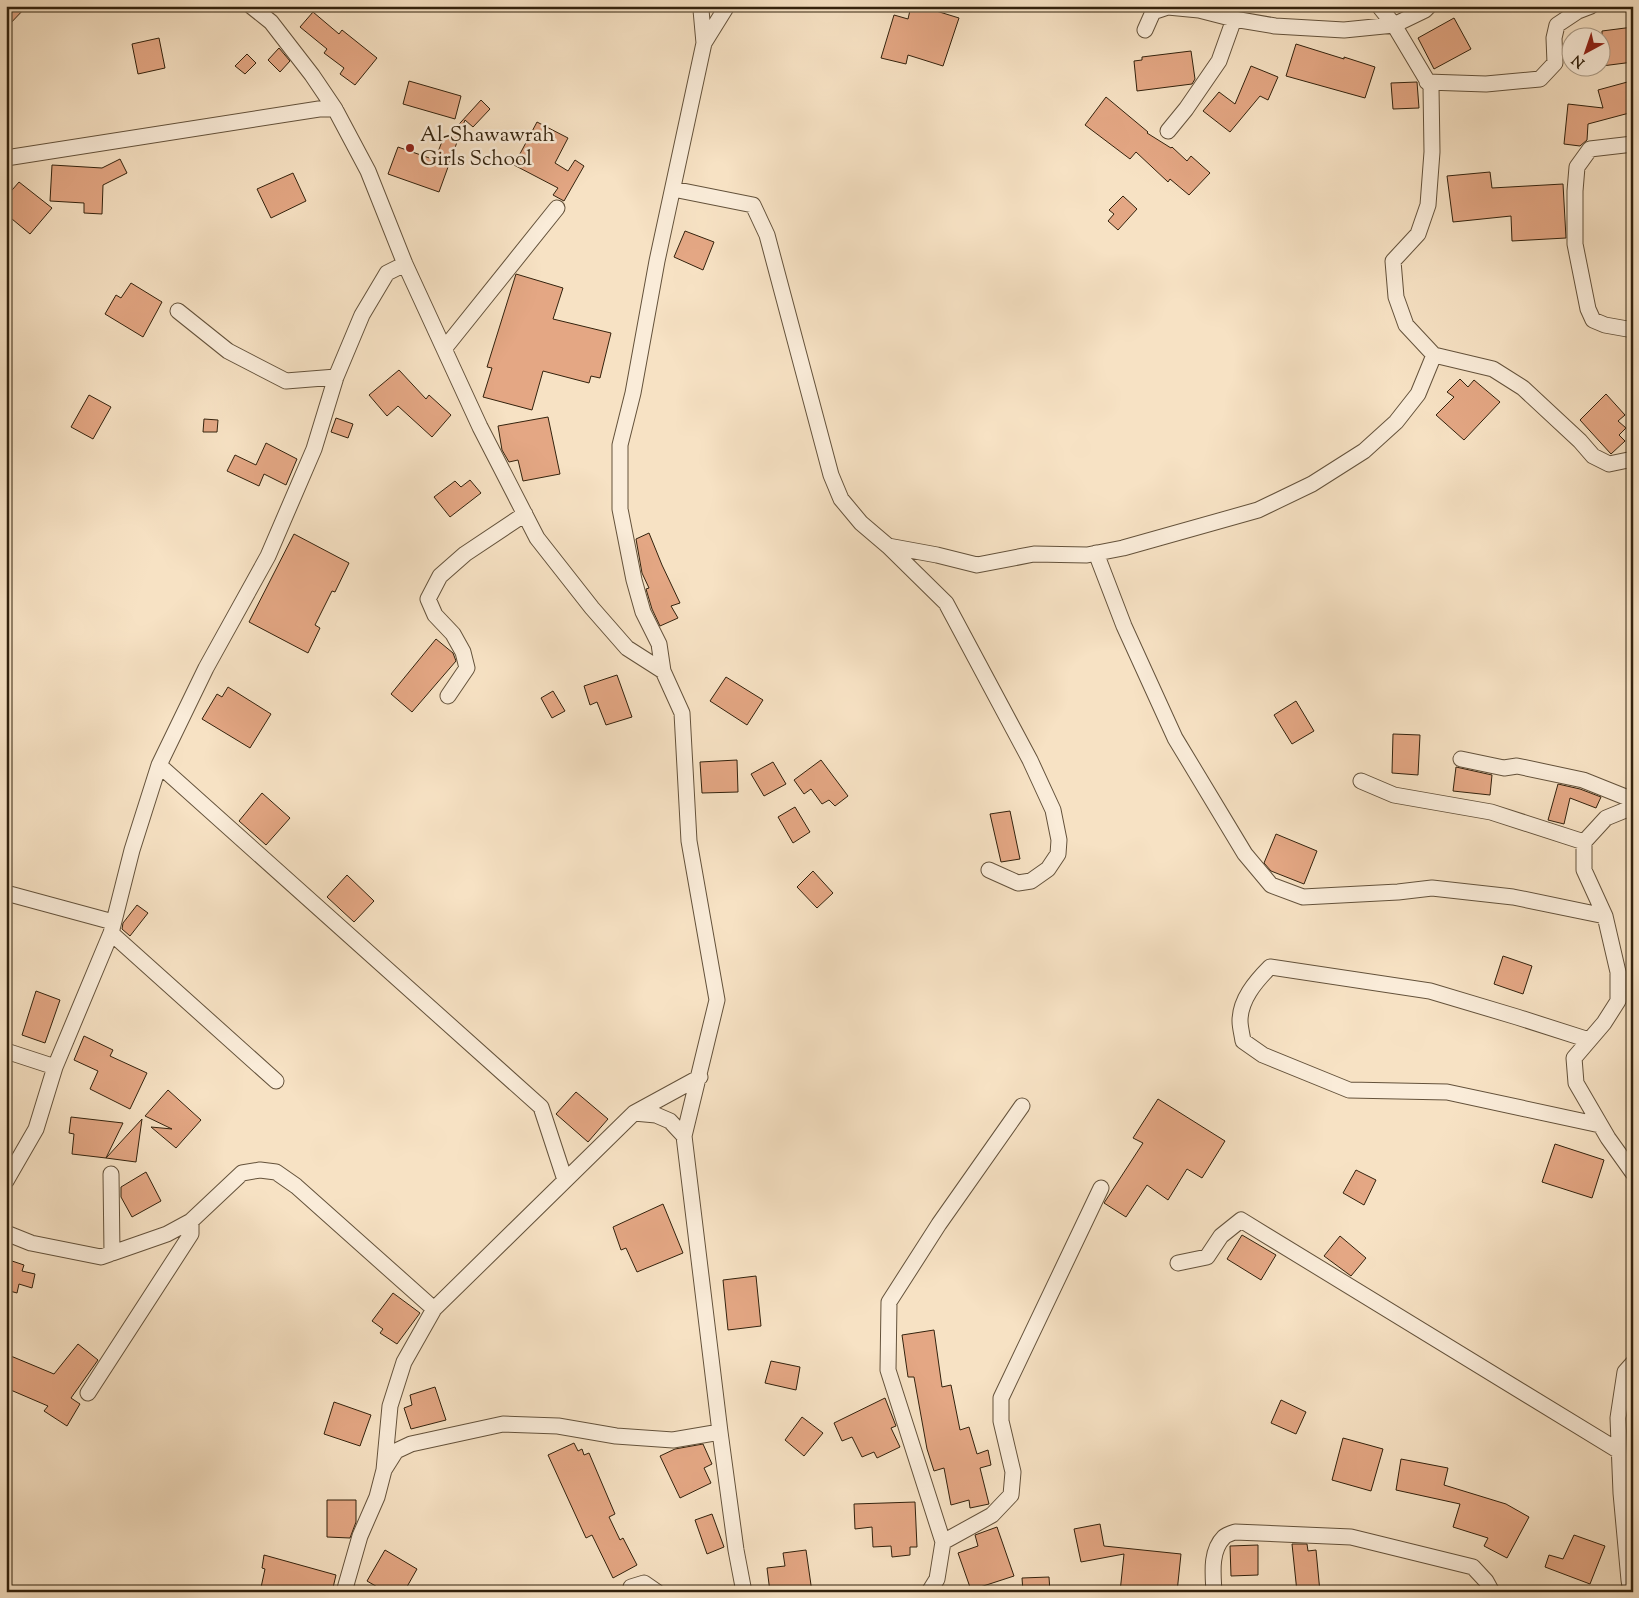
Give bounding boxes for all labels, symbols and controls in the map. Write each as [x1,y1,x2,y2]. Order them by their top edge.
north arrow [1562,28,1612,78]
text: N [1568,49,1590,72]
place label: Al-Shawawrah Girls School [420,121,555,175]
marker: Al-Shawawrah Girls School [404,142,416,154]

